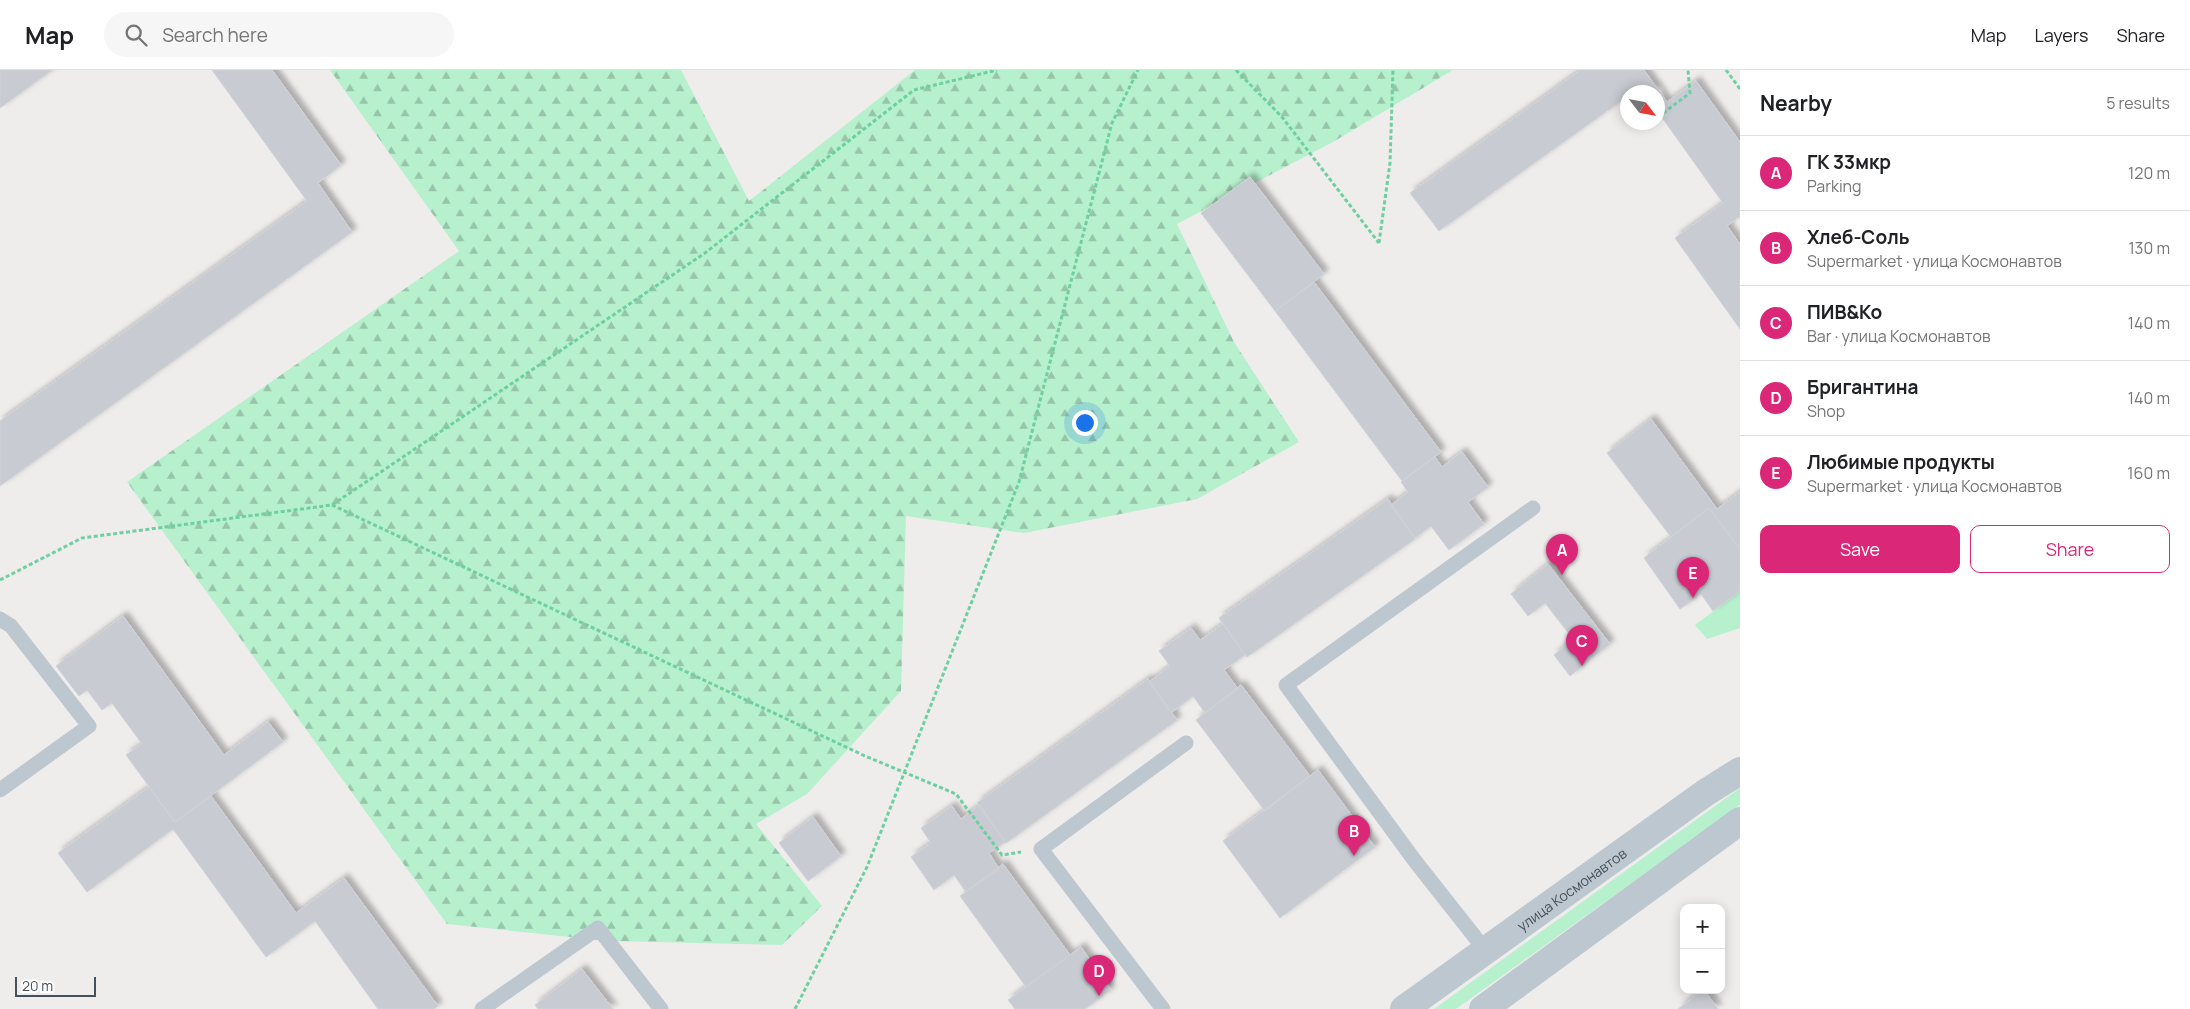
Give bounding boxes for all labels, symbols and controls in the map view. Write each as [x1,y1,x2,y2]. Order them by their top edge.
search box [104,12,454,57]
text: Map [25,18,74,51]
icon: search [122,21,150,49]
text: Search here [162,22,268,48]
text: Map [1971,23,2006,47]
text: Layers [2034,23,2088,47]
text: Share [2116,23,2165,47]
north arrow [1620,85,1665,130]
text: Nearby [1760,89,1832,117]
text: 5 results [2106,92,2170,114]
text: ГК 33мкр [1807,149,1891,175]
text: A [1771,162,1781,184]
text: 120 m [2128,162,2170,184]
text: Parking [1807,175,1862,197]
text: Хлеб-Соль [1807,224,1909,250]
text: B [1771,237,1781,259]
text: 130 m [2128,237,2170,259]
text: Supermarket · улица Космонавтов [1807,250,2062,272]
text: ПИВ&Ko [1807,299,1882,325]
text: C [1770,312,1782,334]
text: 140 m [2128,312,2170,334]
text: Bar · улица Космонавтов [1807,325,1990,347]
text: Бригантина [1807,374,1918,400]
text: D [1770,387,1782,409]
text: 140 m [2128,387,2170,409]
text: Shop [1807,400,1845,422]
your location [1072,410,1098,436]
text: Любимые продукты [1807,449,1995,475]
text: E [1771,462,1781,484]
text: 160 m [2127,462,2170,484]
text: Supermarket · улица Космонавтов [1807,475,2062,497]
button: Save [1760,525,1960,573]
button: Share [1970,525,2170,573]
pin: A [1546,534,1578,575]
pin: E [1677,557,1709,598]
pin: C [1566,625,1598,666]
pin: B [1338,815,1370,856]
street label: улица Космонавтов [1513,843,1630,935]
map controls [1680,904,1725,994]
button: + [1680,904,1725,949]
button: − [1680,949,1725,994]
pin: D [1083,955,1115,996]
scale bar [15,974,96,997]
text: 20 m [22,976,53,995]

